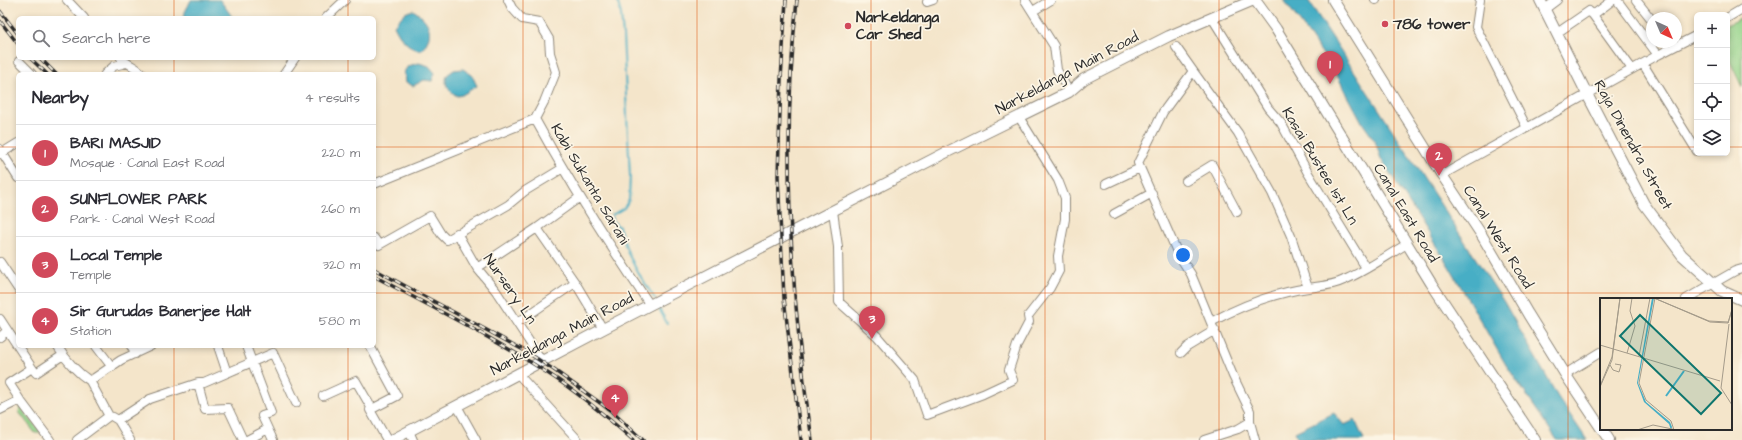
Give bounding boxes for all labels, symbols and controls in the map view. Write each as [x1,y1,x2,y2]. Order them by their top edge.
place label: Narkeldanga Car Shed [856,7,940,45]
north arrow [1646,12,1682,48]
map controls [1694,12,1730,156]
button: + [1694,12,1730,48]
place label: 786 tower [1392,14,1471,35]
search box [16,16,376,60]
marker: 786 tower [1380,19,1390,29]
marker: Narkeldanga Car Shed [843,21,853,31]
street label: Narkeldanga Main Road [992,26,1143,121]
icon: search [30,27,52,49]
text: Search here [62,28,151,49]
button: − [1694,48,1730,84]
pin: 1 [1317,51,1343,84]
street label: Raja Dinendra Street [1589,76,1677,214]
button: locate [1694,84,1730,120]
text: Nearby [32,86,89,110]
text: 4 results [305,89,360,107]
street label: Kasai Bustee 1st Ln [1277,103,1364,229]
street label: Kabi Sukanta Sarani [546,120,635,249]
button: layers [1694,120,1730,156]
text: BARI MASJID [70,133,161,154]
pin: 2 [1426,143,1452,176]
text: 1 [44,144,46,162]
text: 220 m [322,144,360,162]
text: Mosque · Canal East Road [70,154,224,172]
street label: Canal East Road [1368,159,1444,267]
street label: Canal West Road [1458,181,1538,293]
text: SUNFLOWER PARK [70,189,207,210]
text: 2 [41,200,49,218]
text: 260 m [321,200,360,218]
text: Park · Canal West Road [70,210,215,228]
text: Local Temple [70,245,162,266]
your location [1173,245,1193,265]
street label: Nursery Ln [477,250,542,329]
text: 3 [42,256,48,274]
text: 320 m [322,256,360,274]
text: Temple [70,266,112,284]
street label: Narkeldanga Main Road [487,287,638,382]
inset map [1600,298,1732,430]
text: Sir Gurudas Banerjee Halt [70,301,251,322]
pin: 3 [859,306,885,339]
text: 4 [41,312,49,330]
text: 580 m [319,312,360,330]
text: Station [70,322,111,340]
pin: 4 [602,385,628,418]

